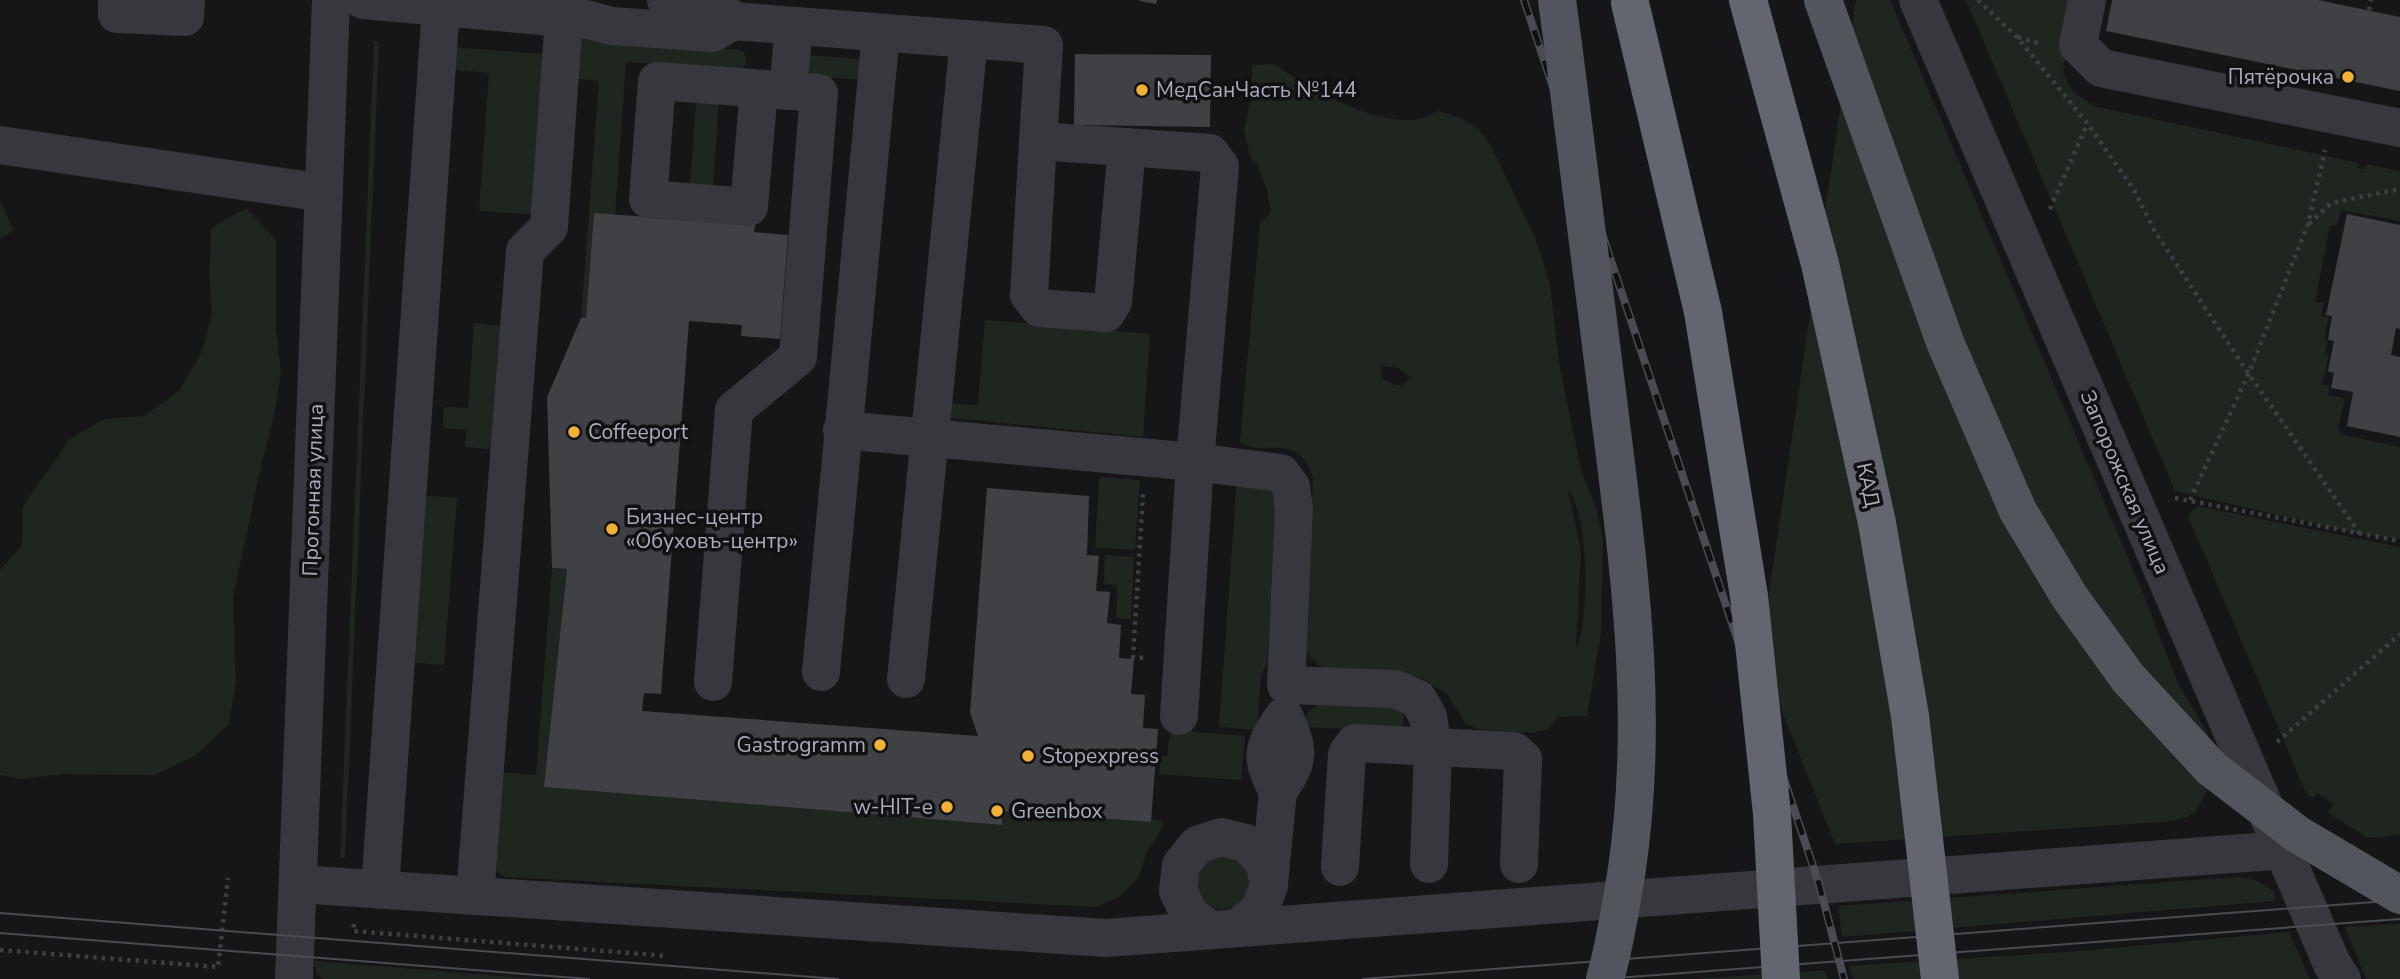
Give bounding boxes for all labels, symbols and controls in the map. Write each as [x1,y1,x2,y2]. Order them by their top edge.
place label: Пятёрочка [2228,63,2334,91]
marker: Пятёрочка [2340,69,2356,85]
place label: МедСанЧасть №144 [1156,76,1357,104]
marker: МедСанЧасть №144 [1134,82,1150,98]
street label: Запорожская улица [2074,386,2176,578]
street label: Прогонная улица [296,403,330,577]
place label: Coffeeport [588,418,689,446]
marker: Coffeeport [566,424,582,440]
street label: КАД [1850,460,1886,510]
place label: Бизнес-центр «Обуховъ-центр» [626,503,798,555]
marker: Бизнес-центр «Обуховъ-центр» [604,521,620,537]
place label: Gastrogramm [736,731,866,759]
marker: Gastrogramm [872,737,888,753]
place label: Stopexpress [1042,742,1159,770]
marker: Stopexpress [1020,748,1036,764]
place label: w-HIT-e [853,793,933,821]
place label: Greenbox [1011,797,1103,825]
marker: w-HIT-e [939,799,955,815]
marker: Greenbox [989,803,1005,819]

